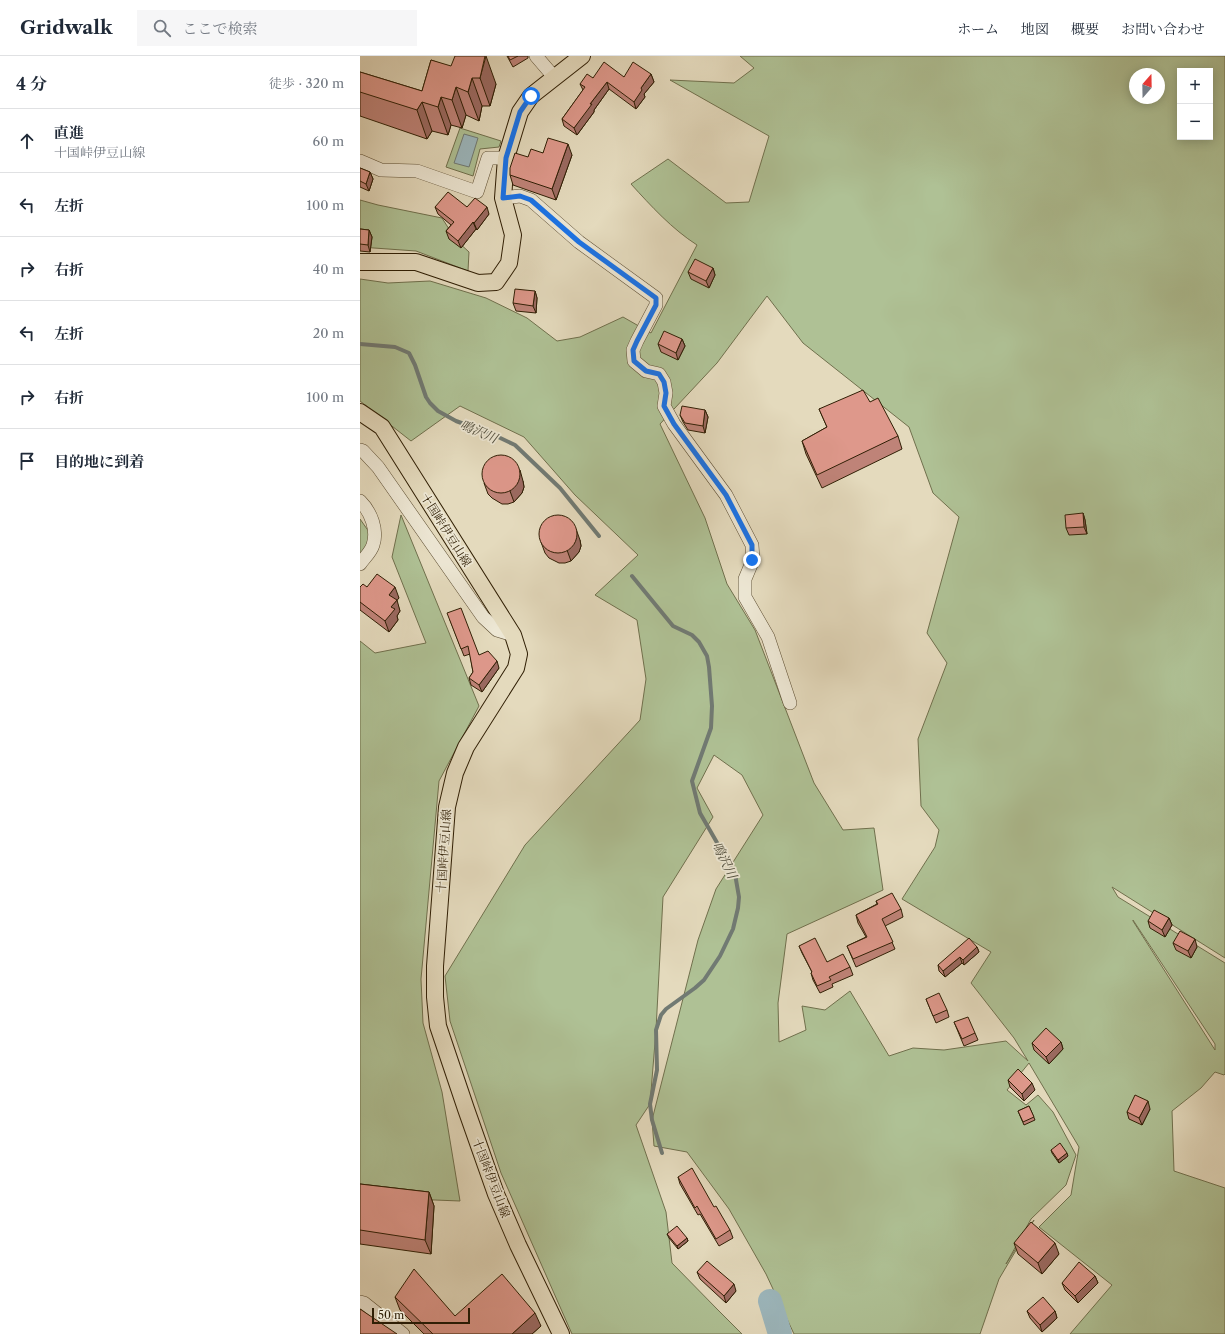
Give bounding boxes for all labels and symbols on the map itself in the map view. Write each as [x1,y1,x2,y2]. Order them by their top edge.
north arrow [1129,68,1165,104]
route start [522,87,540,105]
water label: 鳴沢川 [458,416,502,447]
street label: 十国峠伊豆山線 [418,490,475,569]
route end [743,551,761,569]
street label: 十国峠伊豆山線 [433,809,454,893]
water label: 鳴沢川 [709,839,742,883]
street label: 十国峠伊豆山線 [469,1136,514,1220]
scale bar [372,1306,470,1325]

